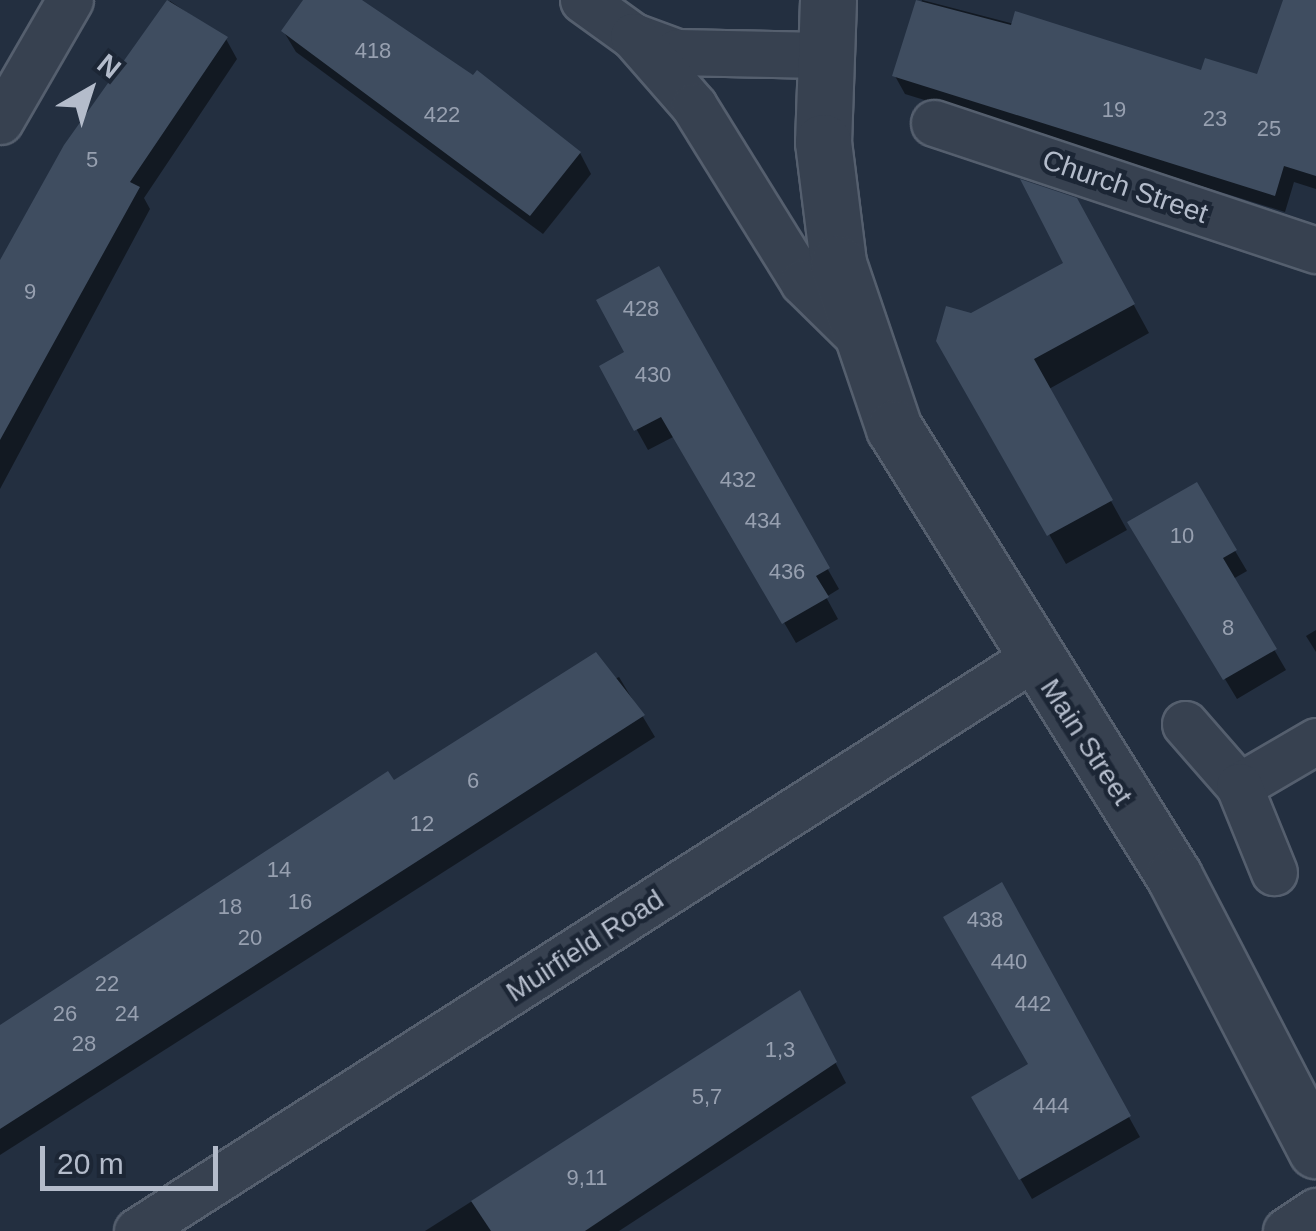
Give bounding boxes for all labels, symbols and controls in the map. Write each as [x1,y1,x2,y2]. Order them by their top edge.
house number: 418 [355,38,391,64]
north arrow [40,40,140,140]
text: N [92,48,127,85]
house number: 19 [1102,97,1126,123]
house number: 422 [424,102,460,128]
house number: 23 [1203,106,1227,132]
house number: 25 [1257,116,1281,142]
street label: Church Street [1038,143,1212,231]
house number: 5 [86,147,98,173]
house number: 9 [24,279,36,305]
house number: 428 [623,296,659,322]
house number: 430 [635,362,671,388]
house number: 432 [720,467,756,493]
house number: 434 [745,508,781,534]
house number: 10 [1170,523,1194,549]
house number: 436 [769,559,805,585]
house number: 8 [1222,615,1234,641]
street label: Main Street [1033,673,1139,811]
house number: 6 [467,768,479,794]
house number: 12 [410,811,434,837]
house number: 14 [267,857,291,883]
street label: Muirfield Road [500,883,670,1009]
house number: 16 [288,889,312,915]
house number: 18 [218,894,242,920]
house number: 438 [967,907,1003,933]
house number: 20 [238,925,262,951]
house number: 440 [991,949,1027,975]
house number: 22 [95,971,119,997]
house number: 442 [1015,991,1051,1017]
house number: 26 [53,1001,77,1027]
house number: 24 [115,1001,139,1027]
house number: 28 [72,1031,96,1057]
house number: 1,3 [765,1037,795,1063]
house number: 5,7 [692,1084,722,1110]
house number: 444 [1033,1093,1069,1119]
scale bar [45,1126,222,1188]
text: 20 m [57,1147,124,1180]
house number: 9,11 [566,1165,608,1191]

